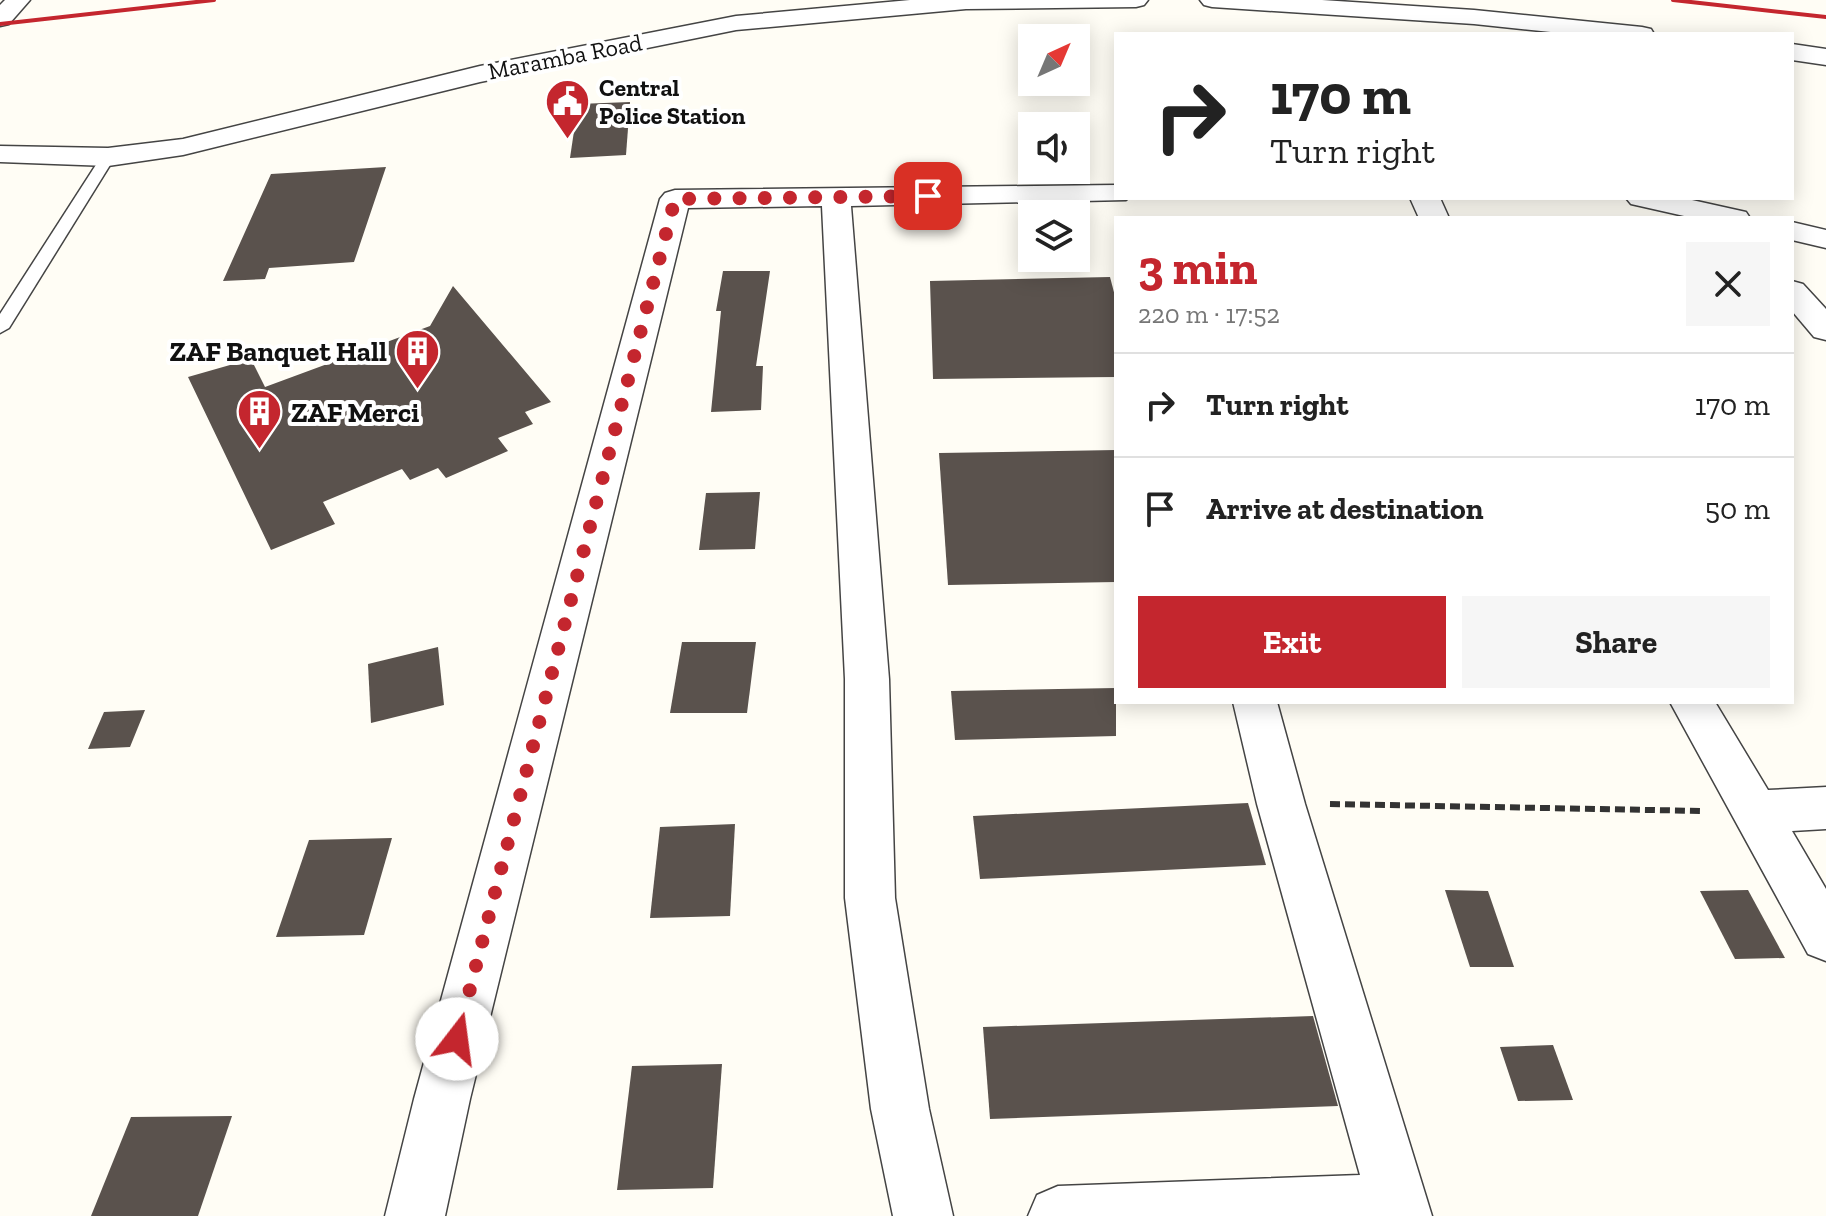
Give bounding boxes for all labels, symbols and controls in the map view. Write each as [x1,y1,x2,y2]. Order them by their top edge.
north arrow [1018,24,1090,96]
map controls [1018,24,1090,272]
street label: Maramba Road [485,27,644,86]
text: 170 m [1270,61,1411,128]
icon: right [1138,64,1242,168]
place label: Central Police Station [599,73,745,130]
public building icon: Central Police Station [544,78,592,141]
button: sound [1018,112,1090,184]
text: Turn right [1270,129,1435,172]
pin [894,162,962,230]
icon: arrive [906,174,950,218]
button: layers [1018,200,1090,272]
text: 3 min [1138,239,1257,296]
button: close [1686,242,1770,326]
text: 220 m · 17:52 [1138,298,1280,330]
building icon: ZAF Banquet Hall [394,327,442,390]
place label: ZAF Banquet Hall [169,335,387,368]
icon: right [1138,383,1182,427]
text: Turn right [1206,387,1348,423]
text: 170 m [1695,387,1770,423]
building icon: ZAF Merci [236,388,284,451]
place label: ZAF Merci [291,396,420,429]
icon: arrive [1138,487,1182,531]
text: Arrive at destination [1206,491,1483,527]
text: 50 m [1705,491,1770,527]
button: Exit [1138,596,1446,688]
button: Share [1462,596,1770,688]
position arrow [415,997,499,1081]

